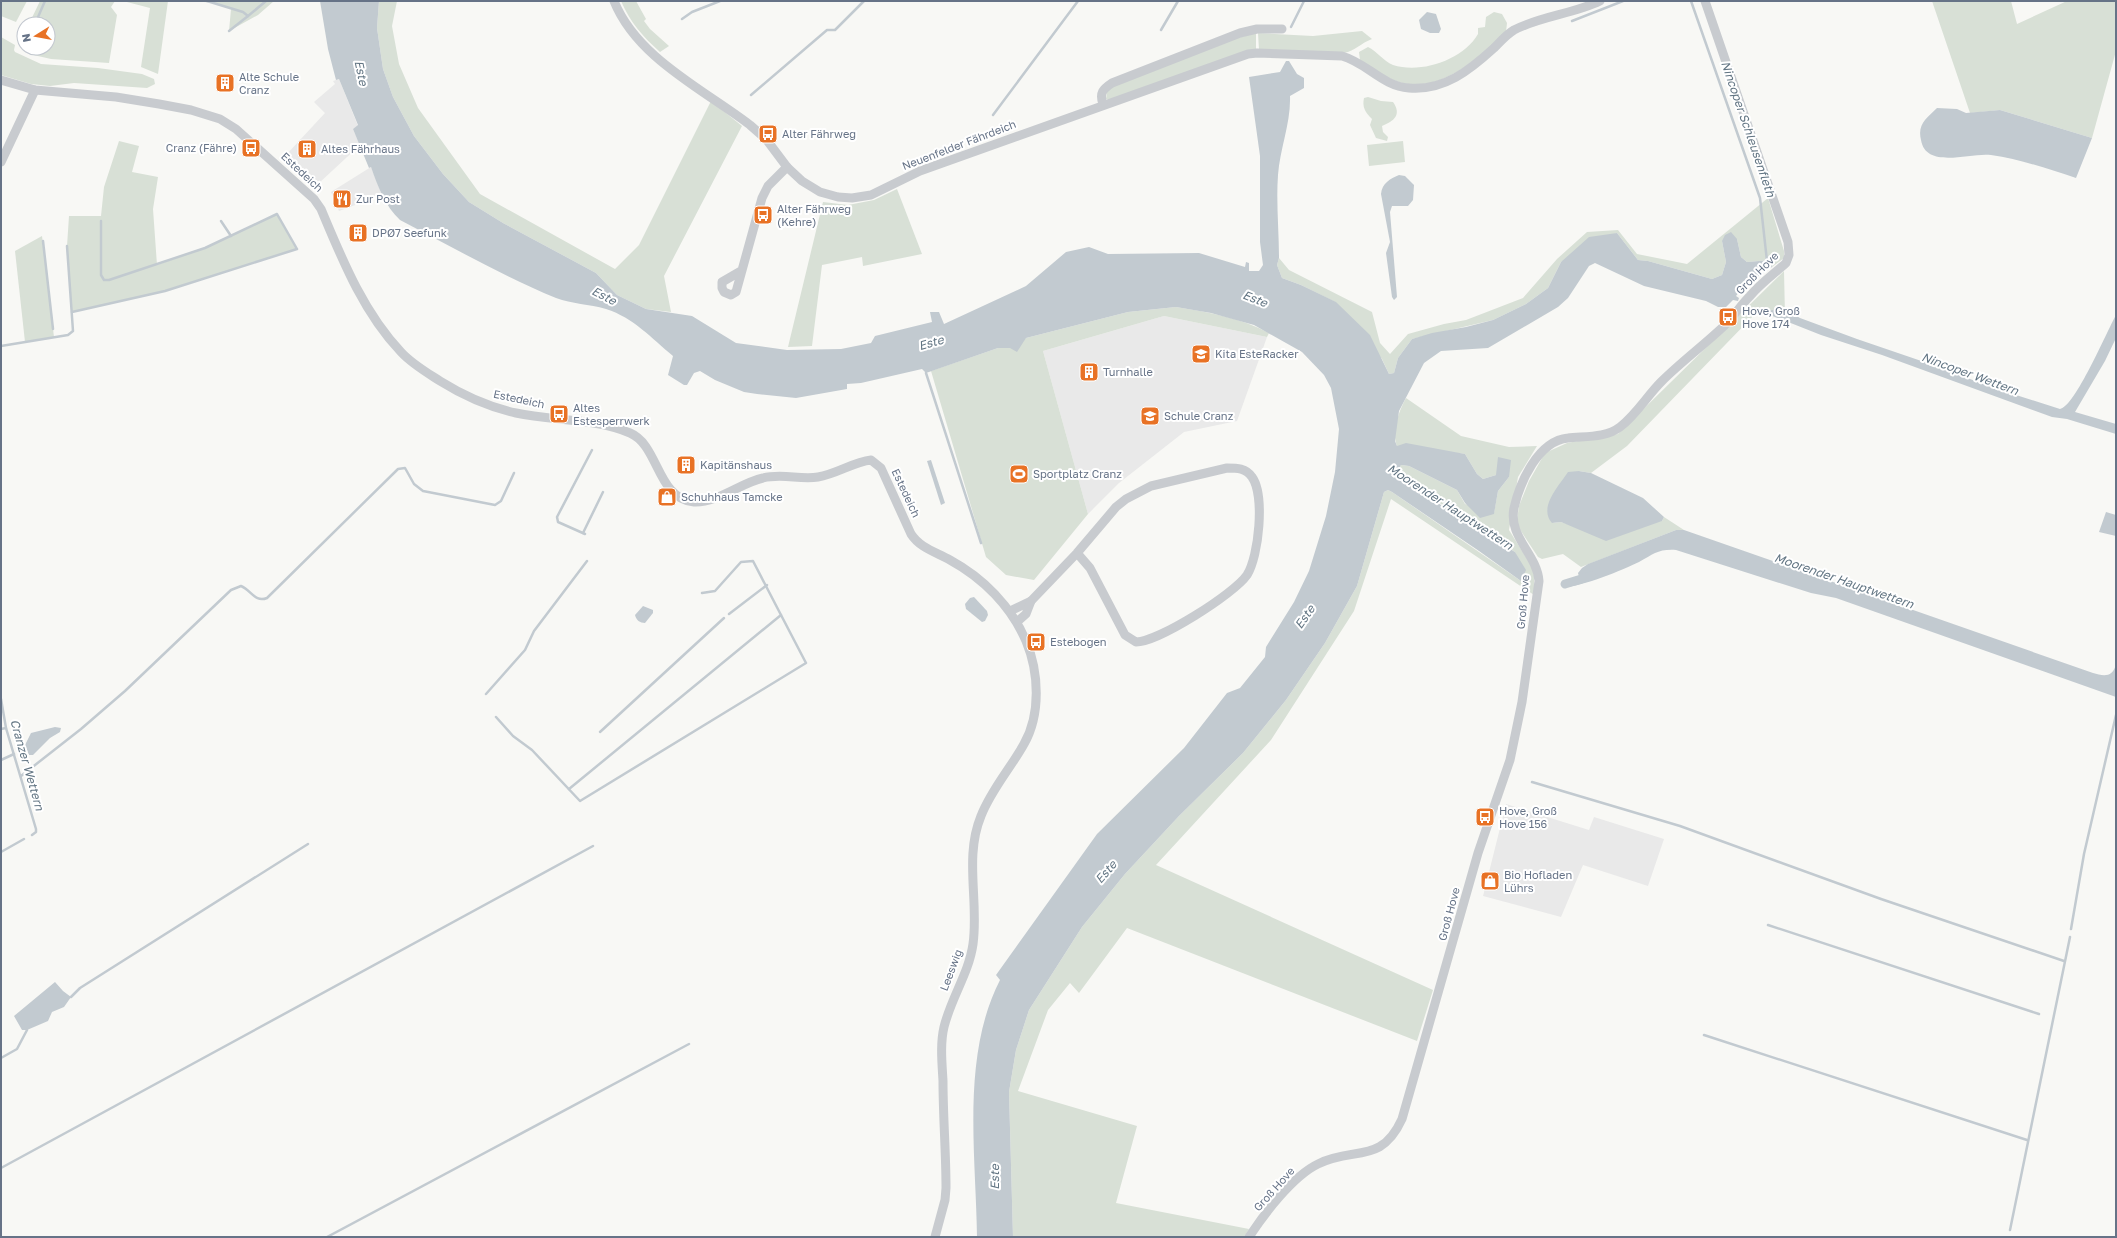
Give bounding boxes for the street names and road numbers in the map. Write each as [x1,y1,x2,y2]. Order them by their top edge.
street label: Neuenfelder Fährdeich [900,117,1018,172]
street label: Estedeich [279,149,326,194]
street label: Groß Hove [1733,249,1781,297]
street label: Estedeich [492,387,546,410]
street label: Estedeich [890,466,923,519]
street label: Groß Hove [1514,574,1531,630]
street label: Groß Hove [1435,886,1462,942]
street label: Leeswig [937,947,964,992]
street label: Groß Hove [1250,1164,1297,1213]

